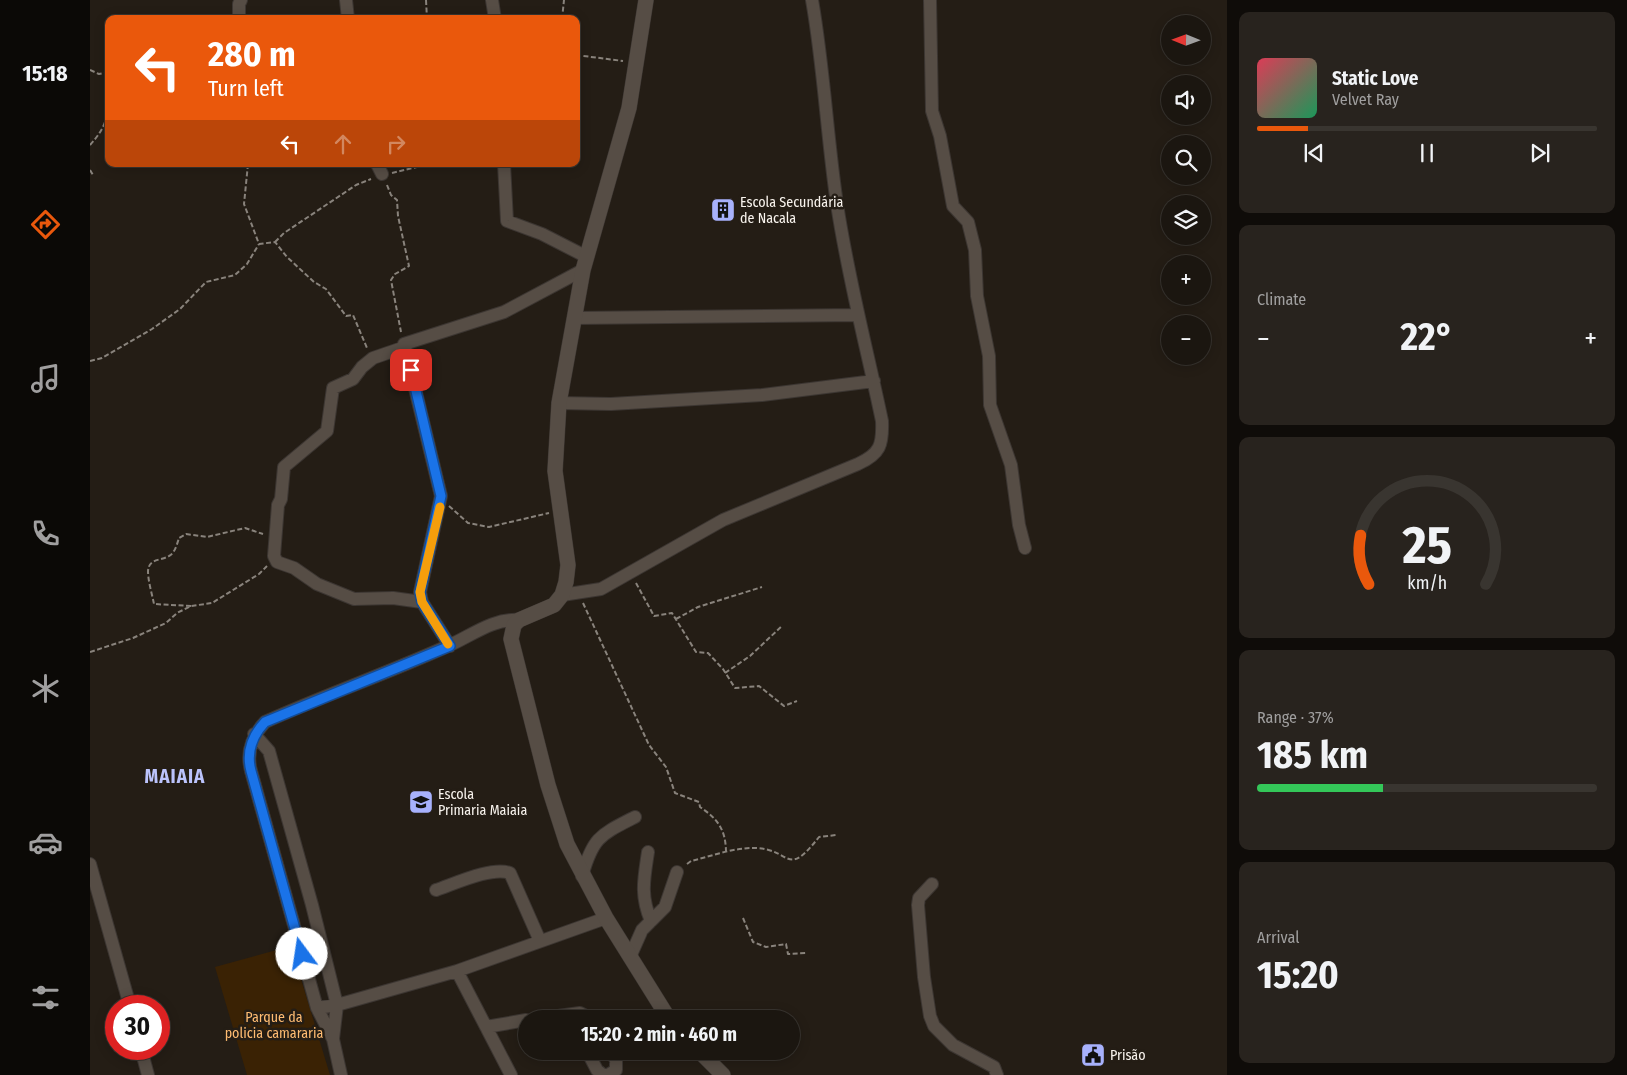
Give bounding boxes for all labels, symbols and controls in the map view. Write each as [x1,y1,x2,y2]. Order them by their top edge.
north arrow [1161,15,1211,65]
map controls [1161,15,1211,365]
text: 280 m [208,33,296,75]
icon: left [125,35,190,100]
text: 15:18 [22,60,68,87]
text: Static Love [1332,67,1419,90]
text: Turn left [208,75,284,102]
button: sound [1161,75,1211,125]
text: Velvet Ray [1332,90,1399,109]
icon: left [276,130,304,158]
icon: ahead [329,130,357,158]
icon: right [382,130,410,158]
button: search [1161,135,1211,185]
icon: previous [1300,139,1328,167]
icon: pause [1413,139,1441,167]
icon: next [1526,139,1554,167]
place label: Escola Secundária de Nacala [740,194,844,227]
button: layers [1161,195,1211,245]
building icon: Escola Secundária de Nacala [710,197,736,223]
icon: directions [28,207,63,242]
button: + [1161,255,1211,305]
text: Climate [1257,290,1306,309]
text: 22° [1400,314,1453,360]
button: − [1161,315,1211,365]
text: − [1257,322,1270,355]
text: + [1584,322,1597,355]
pin [390,349,432,391]
icon: arrive [397,356,425,384]
icon: music [28,361,63,396]
text: 25 [1401,514,1452,577]
icon: phone [28,516,63,551]
text: km/h [1407,572,1447,594]
icon: climate [28,671,63,706]
text: Range · 37% [1257,708,1334,727]
text: 185 km [1257,732,1368,778]
district label: MAIAIA [145,765,205,788]
place label: Escola Primaria Maiaia [438,786,527,819]
school or university icon: Escola Primaria Maiaia [408,789,434,815]
icon: car [28,825,63,860]
position arrow [275,927,327,979]
text: Arrival [1257,928,1299,947]
text: 15:20 [1257,952,1339,998]
icon: filters [28,980,63,1015]
speed limit sign: 30 [105,995,170,1060]
park label: Parque da policia camararia [225,1009,323,1042]
text: 15:20 · 2 min · 460 m [581,1023,737,1046]
public building icon: Prisão [1080,1042,1106,1068]
place label: Prisão [1110,1047,1146,1064]

